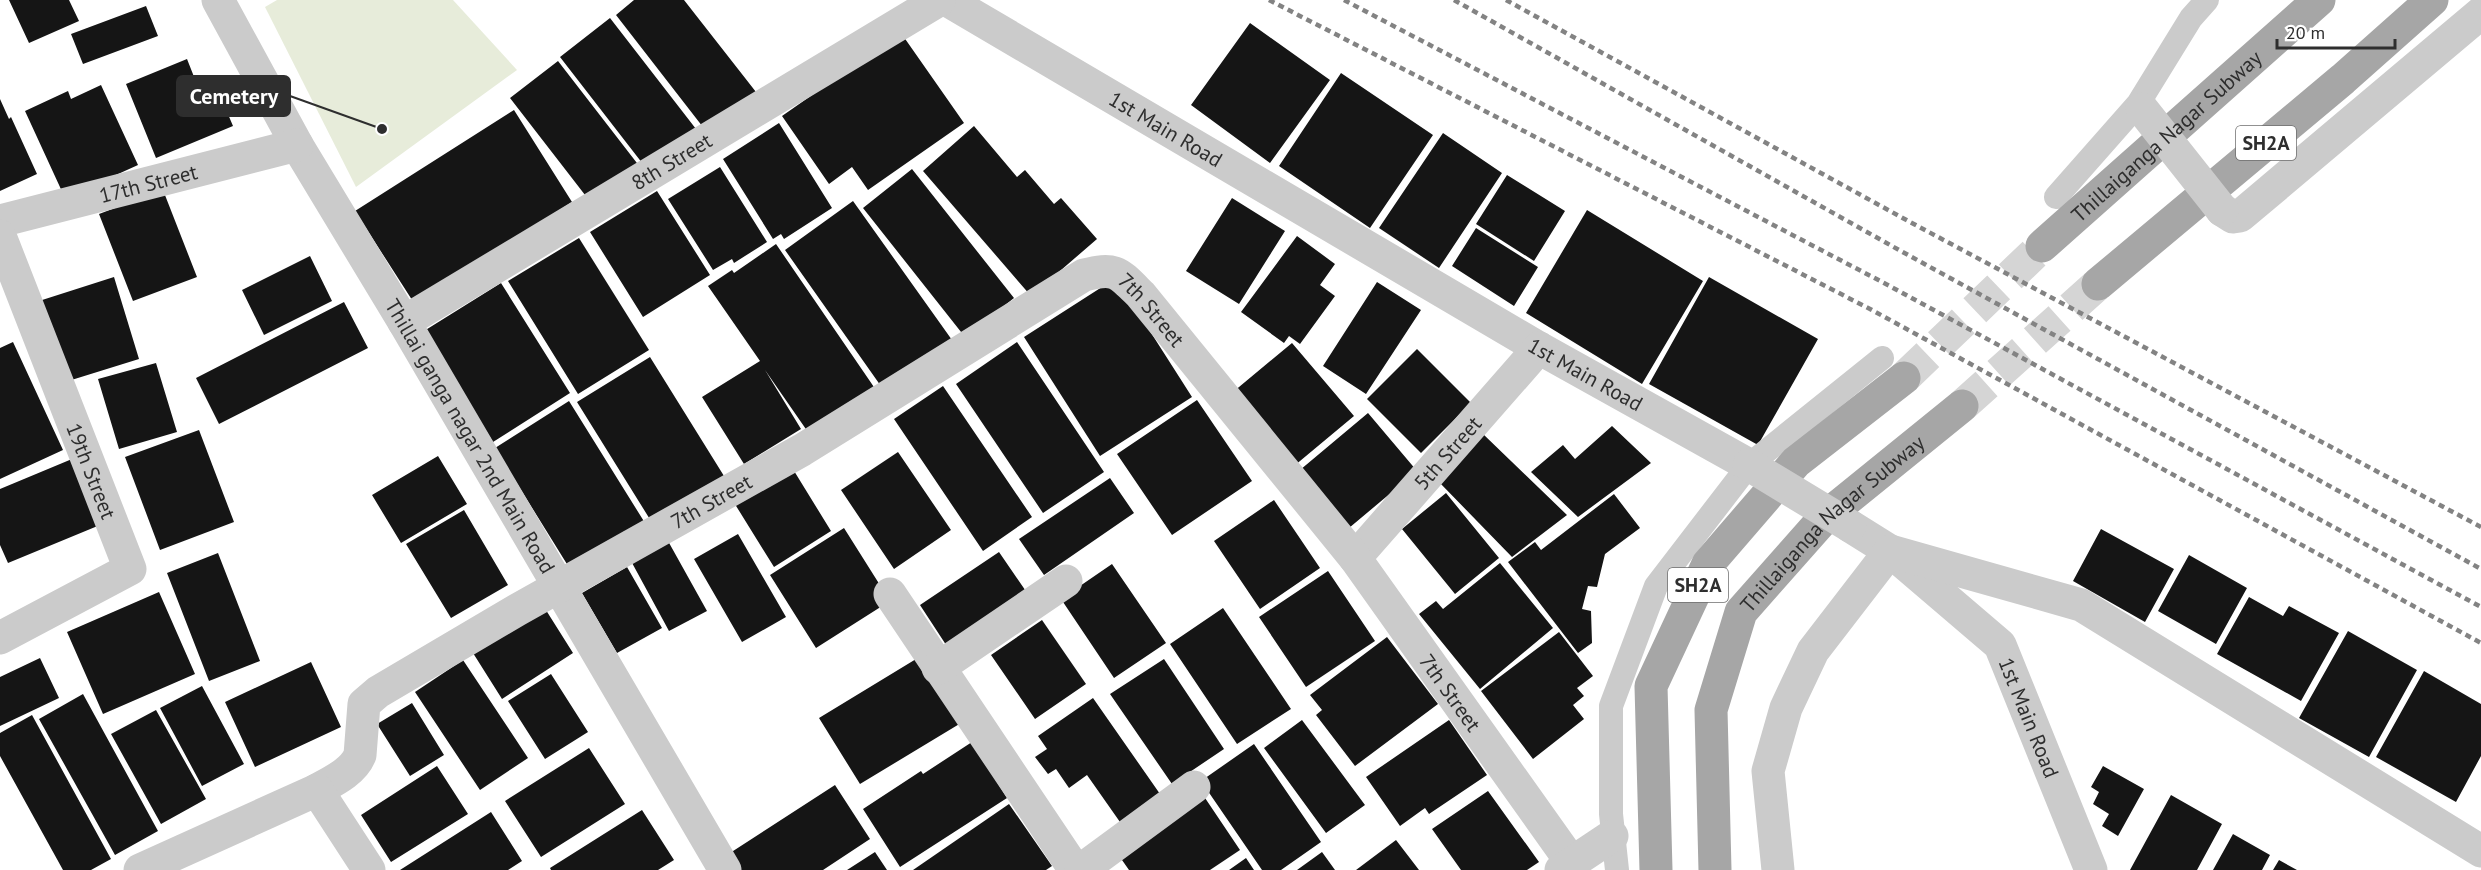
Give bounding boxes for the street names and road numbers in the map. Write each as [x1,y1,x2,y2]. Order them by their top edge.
street label: Thillaiganga Nagar Subway [2065,44,2267,228]
street label: 1st Main Road [1104,85,1228,173]
road number: SH2A [2236,126,2296,160]
street label: 8th Street [626,127,717,196]
street label: 17th Street [96,158,200,209]
street label: 7th Street [1113,267,1191,352]
street label: Thillai ganga nagar 2nd Main Road [380,294,562,578]
street label: 1st Main Road [1523,331,1648,417]
street label: 5th Street [1408,410,1487,495]
street label: 19th Street [61,419,123,523]
street label: Thillaiganga Nagar Subway [1734,429,1930,618]
street label: 7th Street [666,468,756,535]
road number: SH2A [1668,568,1728,602]
street label: 7th Street [1414,648,1487,736]
street label: 1st Main Road [1993,653,2066,782]

